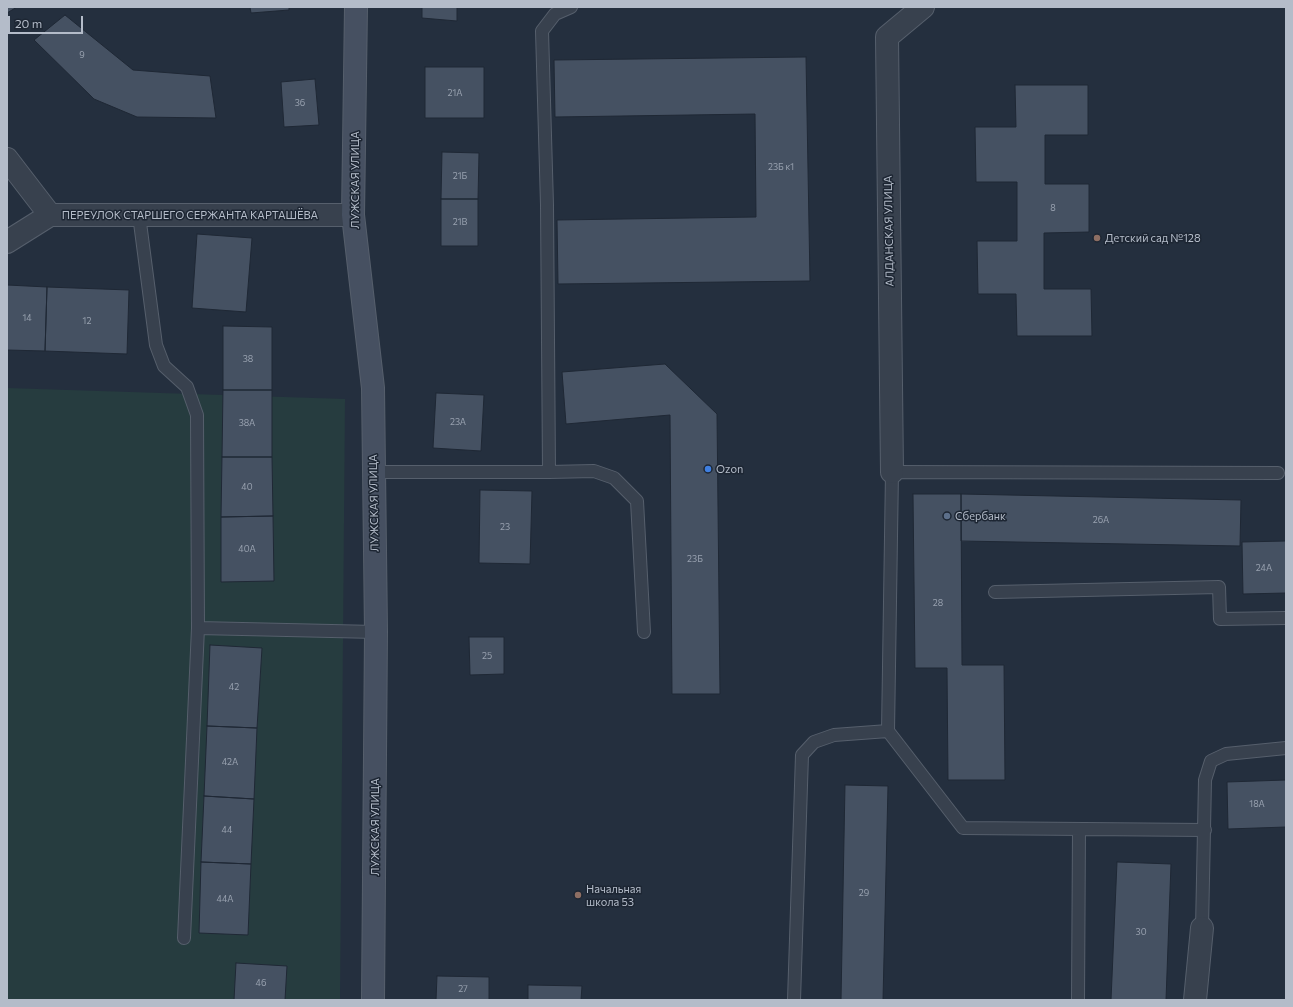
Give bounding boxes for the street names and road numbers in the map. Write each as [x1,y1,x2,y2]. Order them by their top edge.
street label: ЛУЖСКАЯ УЛИЦА [348,131,362,229]
street label: АЛДАНСКАЯ УЛИЦА [881,175,897,287]
street label: ПЕРЕУЛОК СТАРШЕГО СЕРЖАНТА КАРТАШЁВА [62,208,318,222]
street label: ЛУЖСКАЯ УЛИЦА [367,454,381,552]
street label: ЛУЖСКАЯ УЛИЦА [368,778,382,876]

